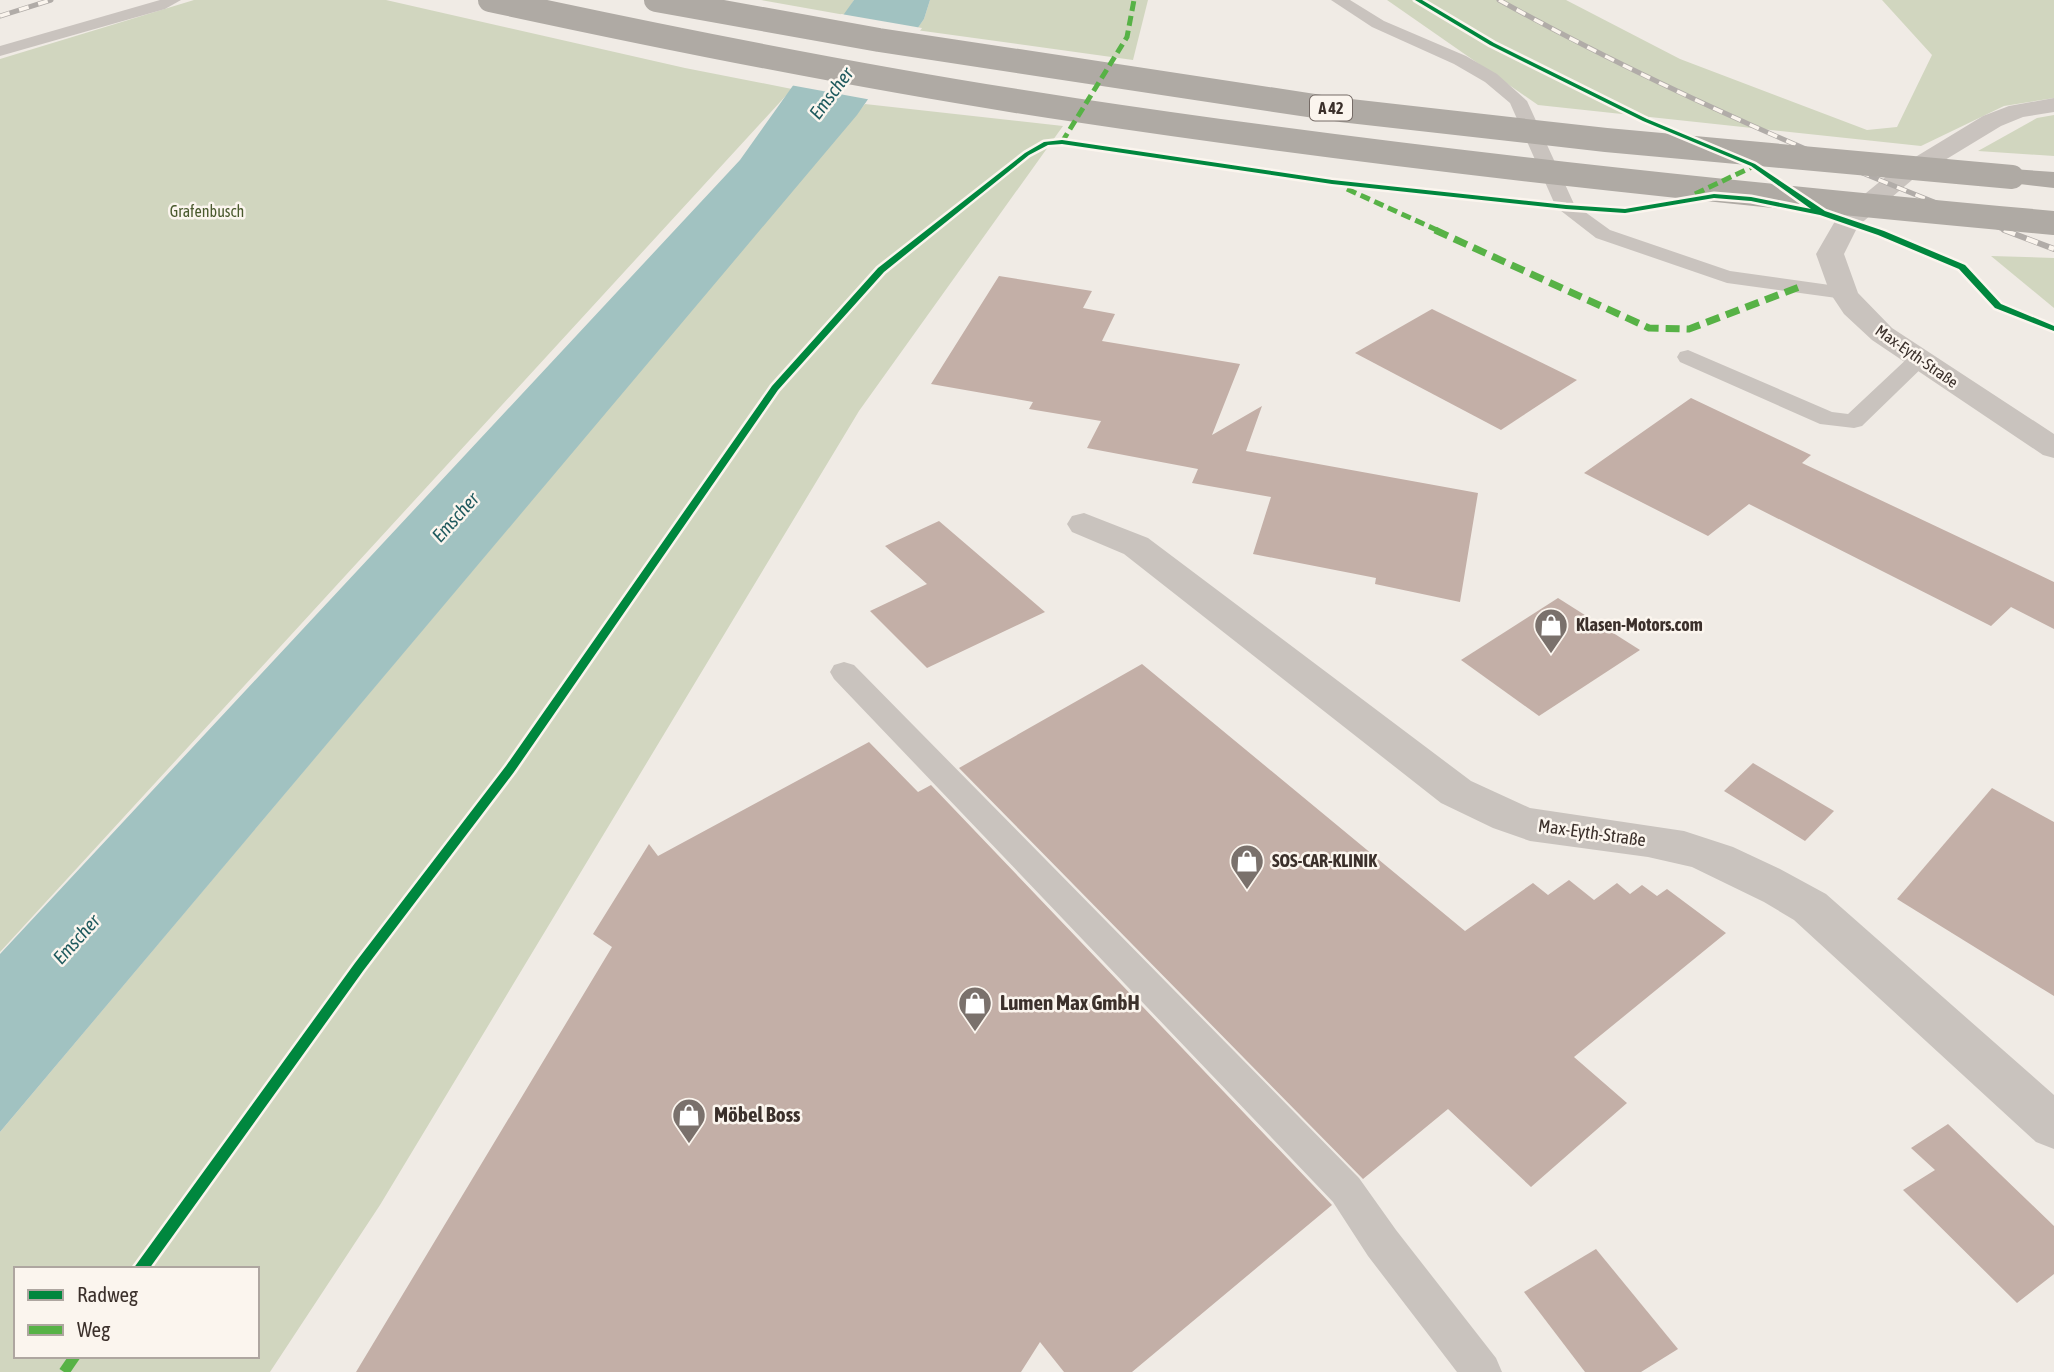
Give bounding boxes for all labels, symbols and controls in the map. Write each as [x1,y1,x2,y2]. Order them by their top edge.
water label: Emscher [804,62,858,123]
road number: A 42 [1310,96,1352,120]
park label: Grafenbusch [170,202,244,220]
street label: Max-Eyth-Straße [1872,321,1962,392]
water label: Emscher [427,487,484,546]
shop icon: Klasen-Motors.com [1532,606,1570,655]
place label: Klasen-Motors.com [1576,614,1703,635]
street label: Max-Eyth-Straße [1537,815,1647,850]
shop icon: SOS-CAR-KLINIK [1228,842,1266,891]
place label: SOS-CAR-KLINIK [1272,850,1377,871]
water label: Emscher [48,909,105,968]
shop icon: Lumen Max GmbH [956,984,994,1033]
place label: Lumen Max GmbH [1000,990,1140,1014]
shop icon: Möbel Boss [670,1096,708,1145]
place label: Möbel Boss [714,1102,801,1126]
legend [14,1267,259,1358]
text: Radweg [77,1282,138,1306]
text: Weg [77,1317,110,1341]

